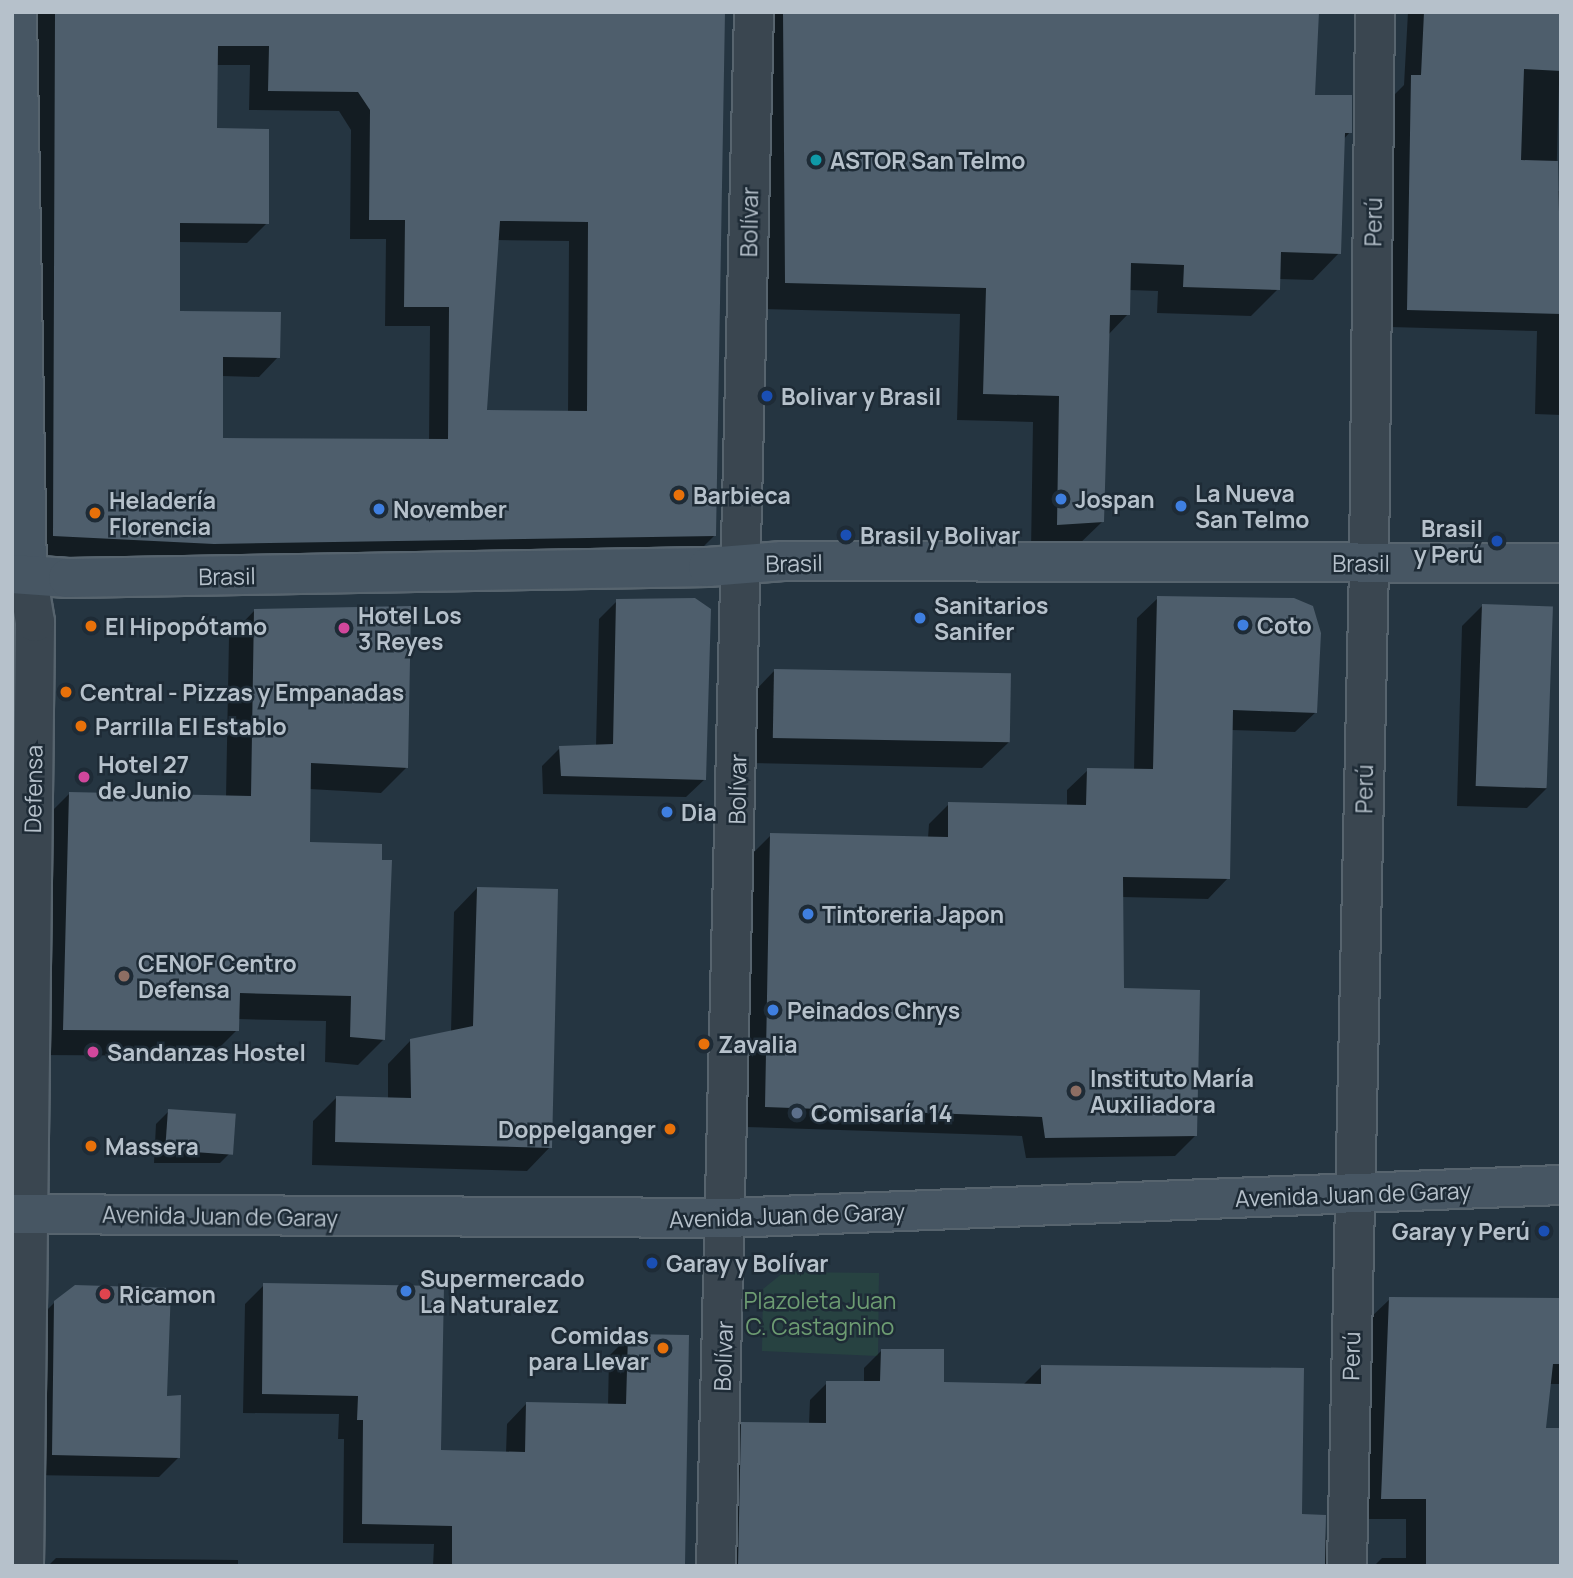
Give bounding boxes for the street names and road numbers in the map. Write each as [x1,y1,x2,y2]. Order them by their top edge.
street label: Bolívar [735,187,763,257]
street label: Perú [1359,197,1387,247]
street label: Brasil [765,549,823,577]
street label: Brasil [1332,549,1390,577]
street label: Brasil [198,562,256,590]
street label: Defensa [18,745,48,833]
street label: Bolívar [723,754,751,824]
street label: Perú [1350,764,1378,814]
street label: Avenida Juan de Garay [1235,1176,1471,1212]
street label: Avenida Juan de Garay [669,1197,905,1233]
street label: Avenida Juan de Garay [102,1200,338,1232]
street label: Bolívar [708,1320,738,1392]
street label: Perú [1337,1331,1365,1381]

